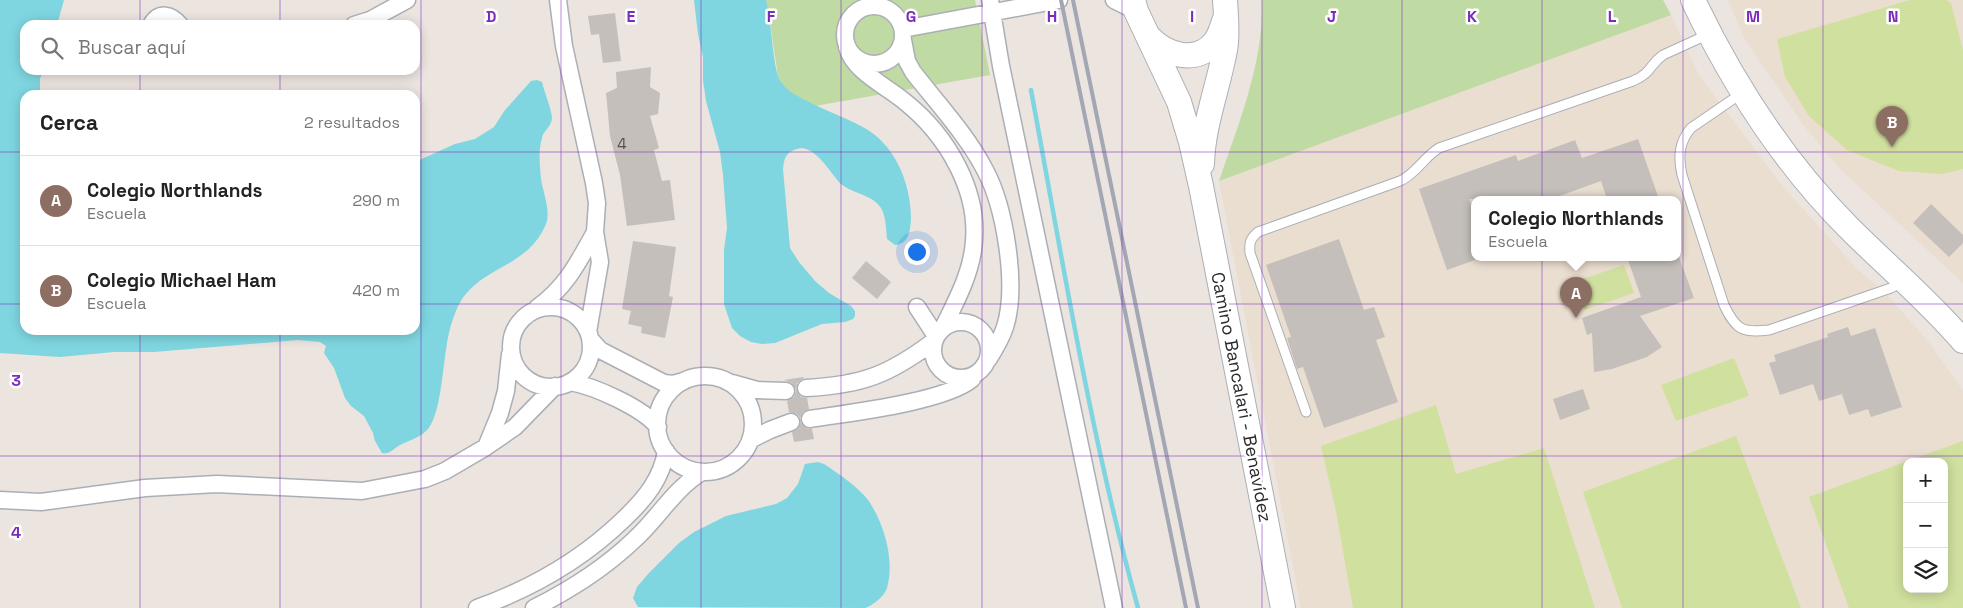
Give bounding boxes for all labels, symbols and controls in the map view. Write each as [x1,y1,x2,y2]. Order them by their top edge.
text: D [486,6,496,27]
text: E [627,6,636,27]
text: F [767,6,776,27]
text: G [906,6,916,27]
text: H [1047,6,1057,27]
text: I [1190,6,1194,27]
text: J [1327,6,1337,27]
text: K [1467,6,1477,27]
text: L [1608,6,1617,27]
text: M [1746,6,1760,27]
text: N [1888,6,1898,27]
search box [20,20,420,75]
icon: search [38,34,66,62]
text: Buscar aquí [78,35,186,60]
pin: B [1876,106,1908,147]
text: Cerca [40,109,98,136]
text: 2 resultados [304,112,400,133]
house number: 4 [617,134,627,153]
text: Colegio Northlands [87,178,263,203]
text: A [51,190,61,211]
text: 290 m [352,190,400,211]
popup [1471,196,1681,261]
text: Escuela [87,203,146,224]
text: Colegio Northlands [1488,206,1664,231]
text: Escuela [1488,231,1548,252]
your location [904,239,930,265]
text: Colegio Michael Ham [87,268,276,293]
street label: Camino Bancalari - Benavídez [1206,270,1278,524]
pin: A [1560,277,1592,318]
text: B [51,280,61,301]
text: 420 m [352,280,400,301]
text: Escuela [87,293,146,314]
text: 3 [11,370,21,391]
map controls [1903,458,1948,593]
button: + [1903,458,1948,503]
button: − [1903,503,1948,548]
text: 4 [11,522,21,543]
button: layers [1903,548,1948,593]

